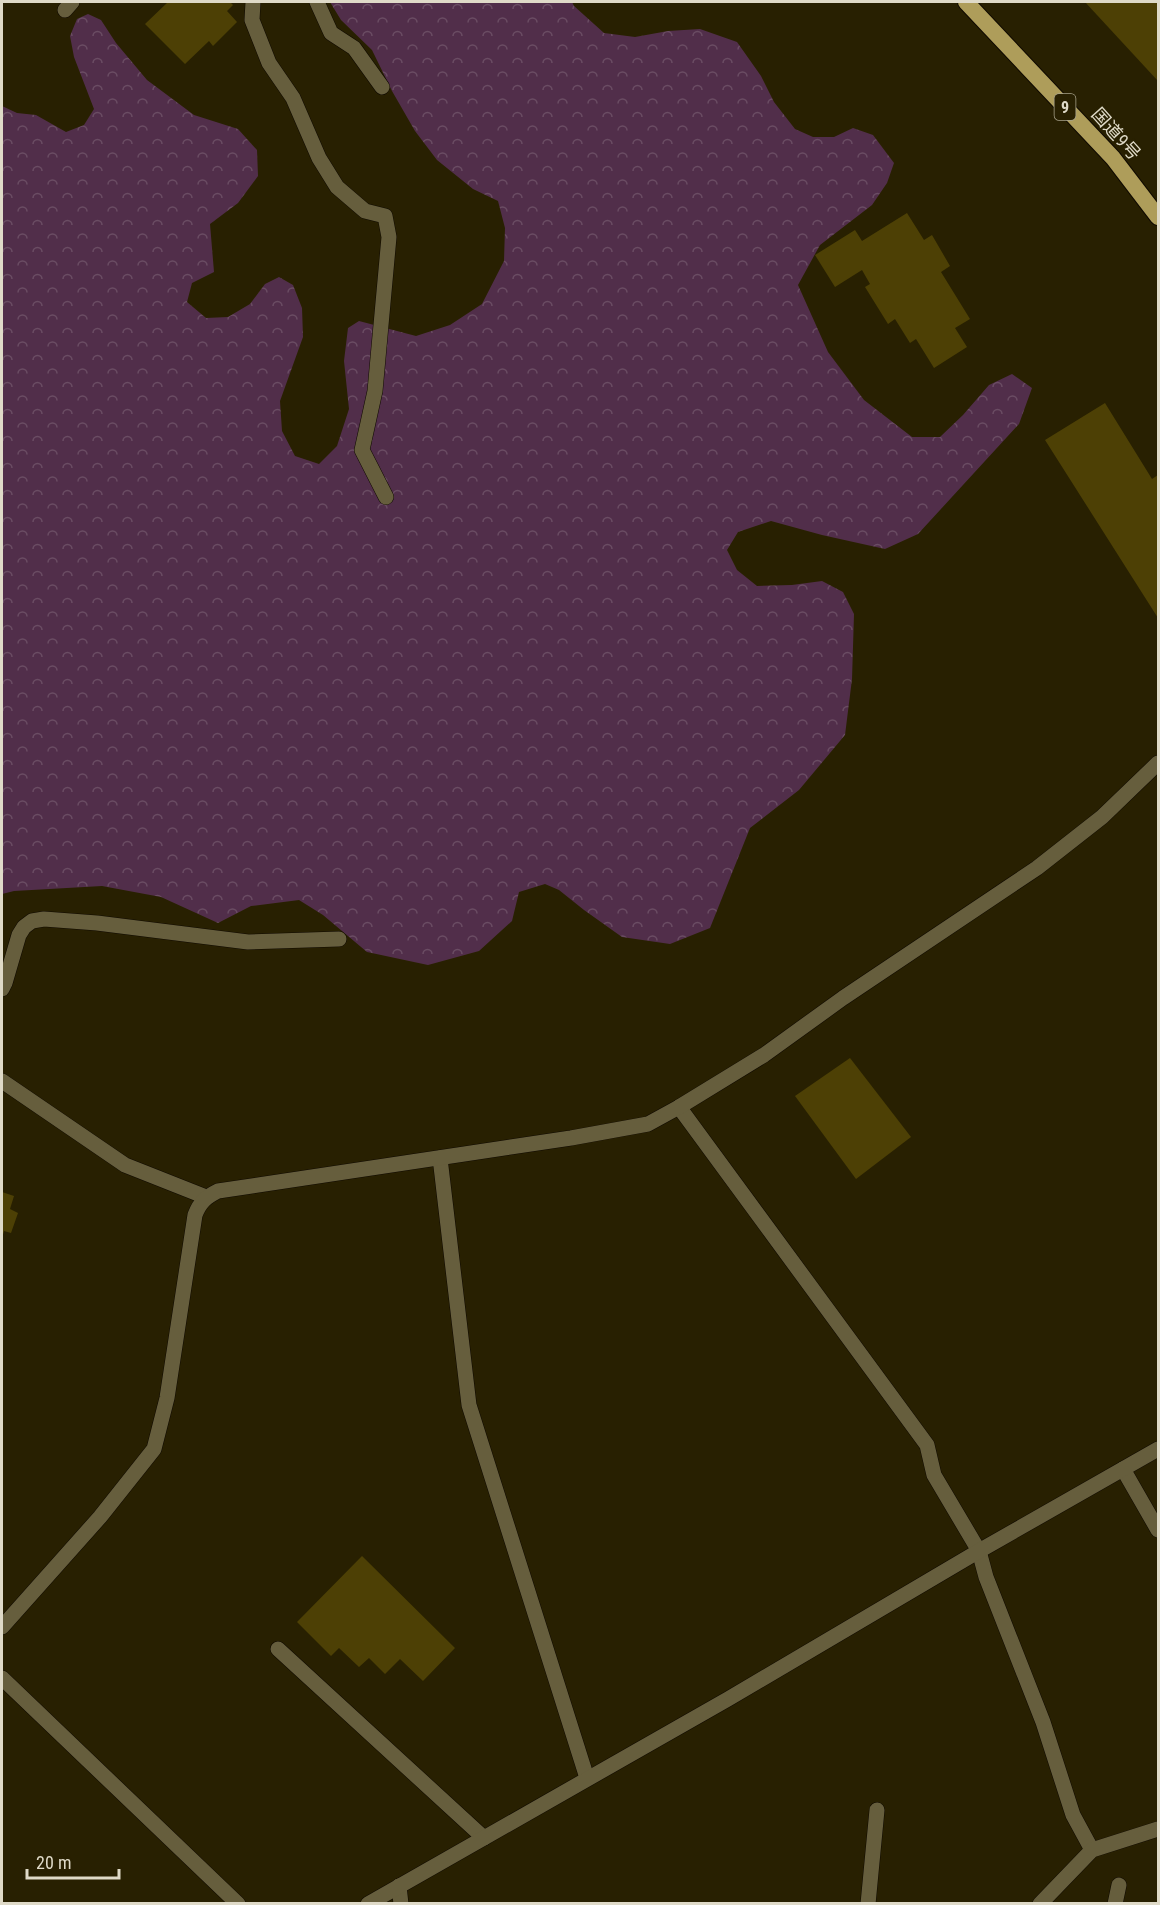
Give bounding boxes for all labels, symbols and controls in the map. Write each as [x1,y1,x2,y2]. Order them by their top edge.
road number: 9 [1054,94,1076,120]
street label: 国道9号 [1088,103,1145,164]
scale bar [27,1842,118,1880]
text: 20 m [36,1852,71,1873]

